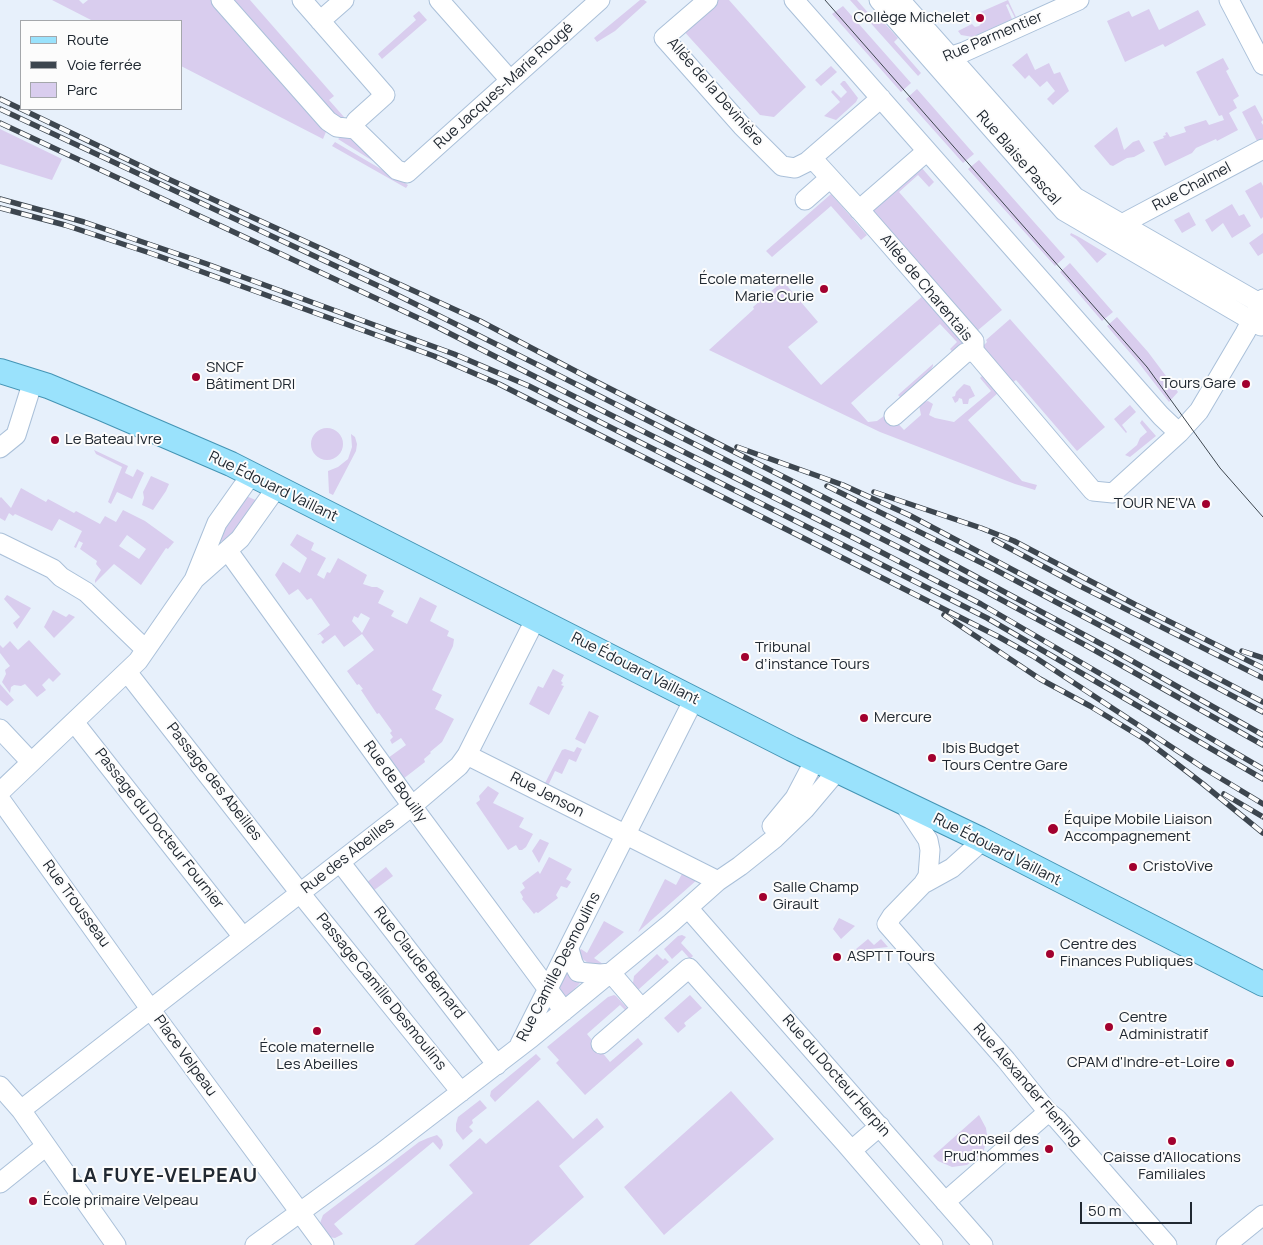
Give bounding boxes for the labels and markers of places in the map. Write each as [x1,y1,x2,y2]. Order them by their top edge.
place label: Collège Michelet [854,9,970,27]
marker: Collège Michelet [974,12,986,24]
place label: École maternelle Marie Curie [699,271,814,306]
marker: École maternelle Marie Curie [818,283,830,295]
place label: SNCF Bâtiment DRI [206,359,295,394]
marker: SNCF Bâtiment DRI [190,371,202,383]
place label: Tours Gare [1162,375,1236,393]
marker: Tours Gare [1240,378,1252,390]
place label: Le Bateau Ivre [65,431,162,449]
marker: Le Bateau Ivre [49,434,61,446]
place label: TOUR NE'VA [1114,495,1196,513]
marker: TOUR NE'VA [1200,498,1212,510]
place label: Tribunal d’instance Tours [755,639,870,674]
marker: Tribunal d’instance Tours [739,651,751,663]
place label: Mercure [874,709,932,727]
marker: Mercure [858,712,870,724]
place label: Ibis Budget Tours Centre Gare [942,740,1068,775]
marker: Ibis Budget Tours Centre Gare [926,752,938,764]
place label: Équipe Mobile Liaison Accompagnement [1064,811,1212,846]
marker: Équipe Mobile Liaison Accompagnement [1046,822,1060,836]
place label: CristoVive [1143,858,1213,876]
marker: CristoVive [1127,861,1139,873]
place label: Salle Champ Girault [773,879,859,914]
marker: Salle Champ Girault [757,891,769,903]
place label: Centre des Finances Publiques [1060,936,1193,971]
place label: ASPTT Tours [847,948,935,966]
marker: Centre des Finances Publiques [1044,948,1056,960]
marker: ASPTT Tours [831,951,843,963]
place label: Centre Administratif [1119,1009,1208,1044]
marker: Centre Administratif [1103,1021,1115,1033]
marker: École maternelle Les Abeilles [311,1025,323,1037]
place label: École maternelle Les Abeilles [259,1039,375,1074]
place label: CPAM d'Indre-et-Loire [1067,1054,1220,1072]
marker: CPAM d'Indre-et-Loire [1224,1057,1236,1069]
place label: Conseil des Prud'hommes [944,1131,1039,1166]
marker: Caisse d'Allocations Familiales [1166,1135,1178,1147]
marker: Conseil des Prud'hommes [1043,1143,1055,1155]
place label: Caisse d'Allocations Familiales [1103,1149,1241,1184]
place label: École primaire Velpeau [43,1192,198,1210]
marker: École primaire Velpeau [27,1195,39,1207]

